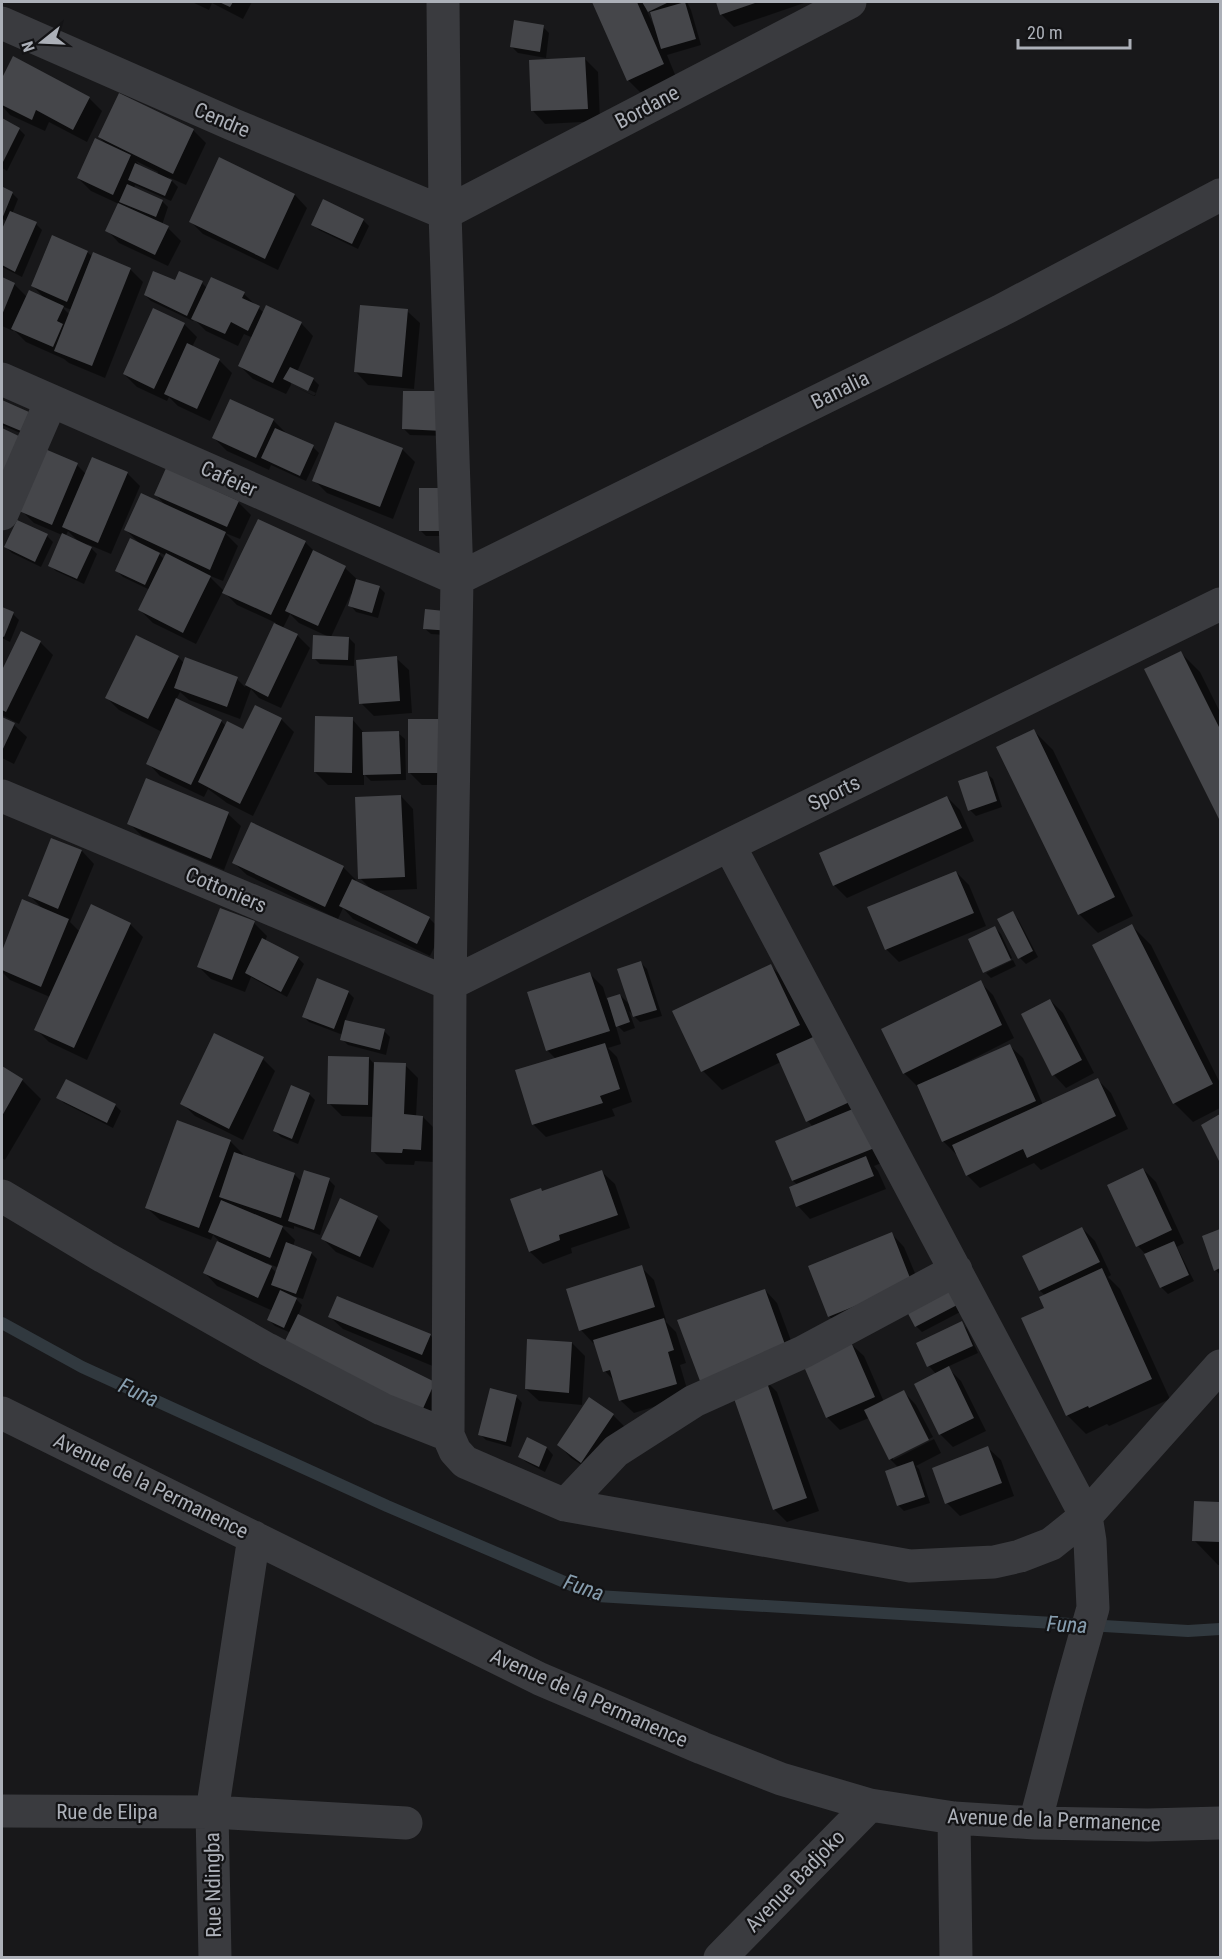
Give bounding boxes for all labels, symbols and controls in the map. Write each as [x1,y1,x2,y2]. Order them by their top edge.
north arrow [12,12,72,72]
scale bar [1018,12,1130,50]
text: 20 m [1027,22,1062,43]
text: N [18,39,39,54]
street label: Bordane [611,80,683,134]
street label: Cendre [190,98,254,143]
street label: Banalia [807,366,873,414]
street label: Cafeier [197,456,261,502]
street label: Sports [804,770,864,816]
street label: Cottoniers [182,862,270,918]
water label: Funa [115,1373,163,1412]
street label: Avenue de la Permanence [50,1428,252,1544]
water label: Funa [560,1569,607,1606]
water label: Funa [1046,1611,1088,1638]
street label: Avenue de la Permanence [487,1644,691,1752]
street label: Rue de Elipa [56,1800,158,1824]
street label: Avenue de la Permanence [947,1804,1161,1836]
street label: Avenue Badjoko [740,1825,850,1937]
street label: Rue Ndingba [200,1832,226,1938]

